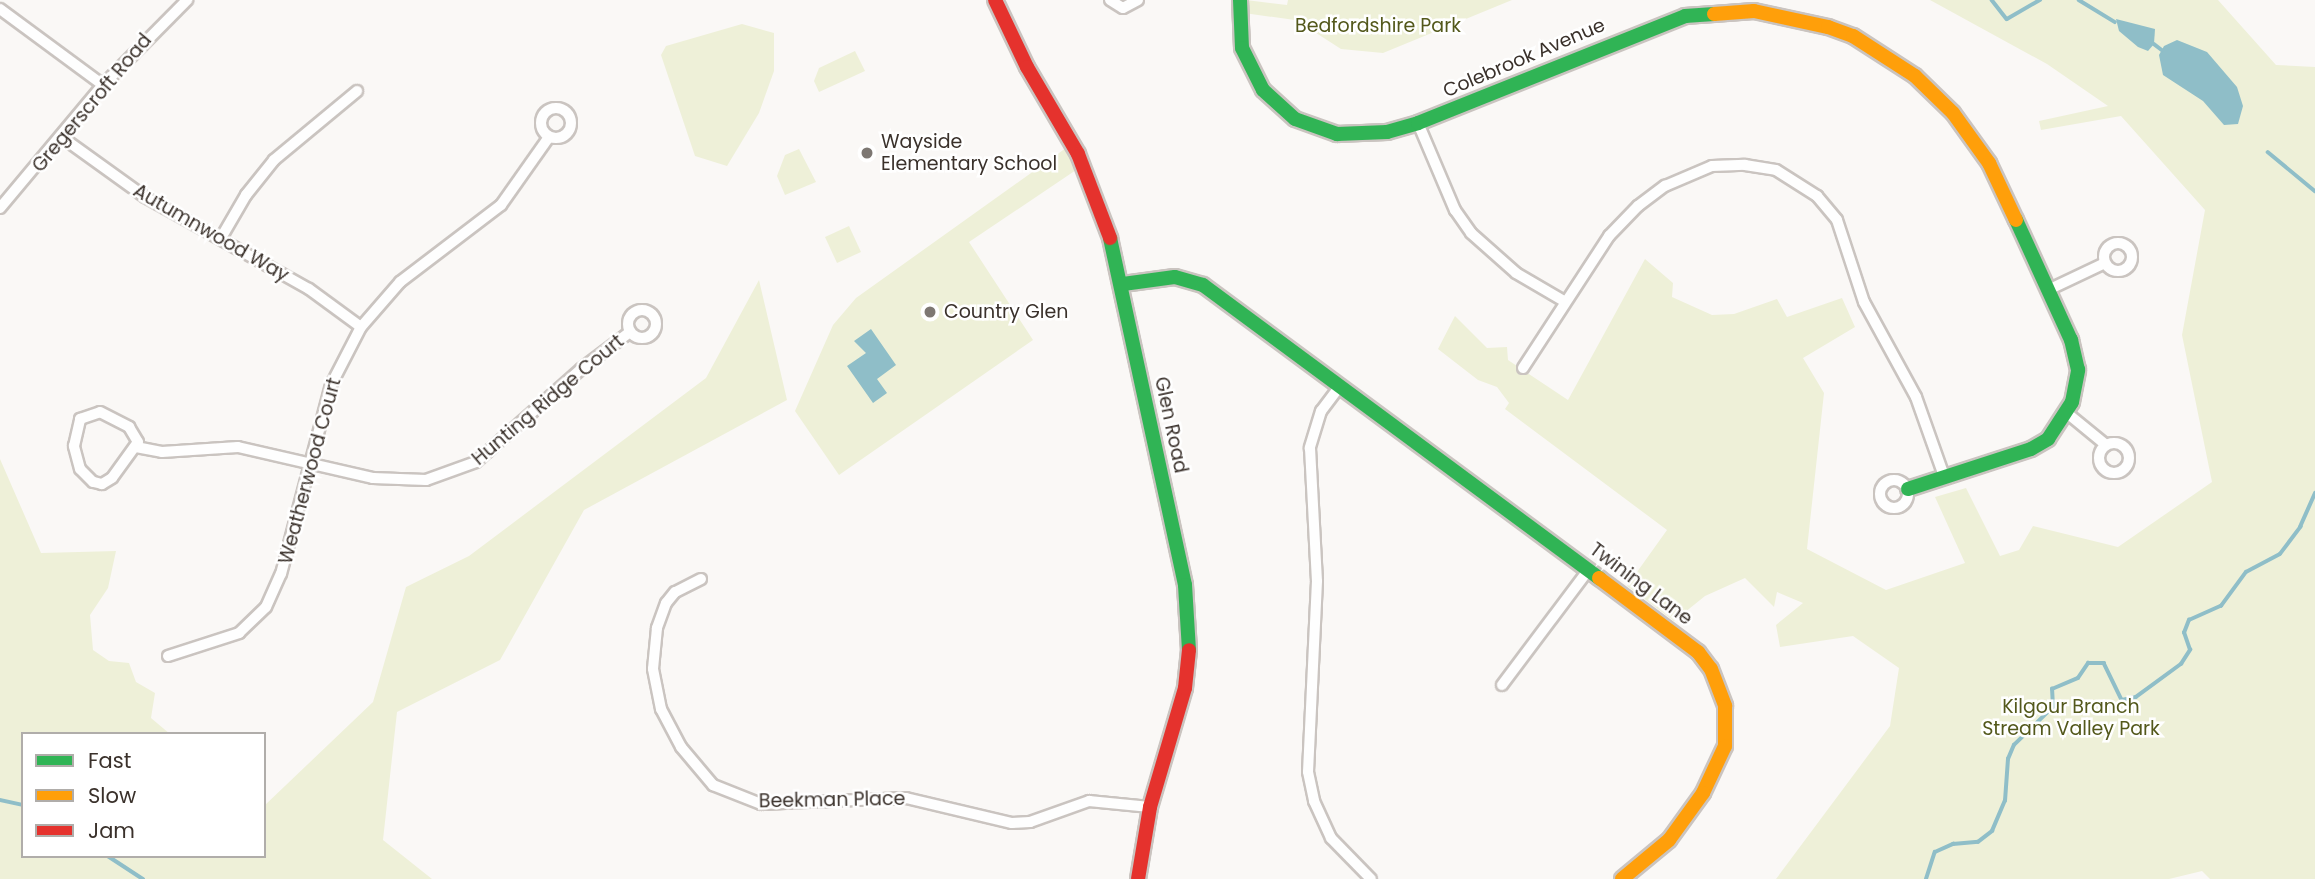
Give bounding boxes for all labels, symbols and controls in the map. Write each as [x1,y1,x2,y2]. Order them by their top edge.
street label: Colebrook Avenue [1440,14,1608,102]
park label: Bedfordshire Park [1295,15,1461,37]
street label: Gregerscroft Road [27,29,157,177]
place label: Wayside Elementary School [881,131,1057,175]
marker: Wayside Elementary School [859,145,875,161]
street label: Autumnwood Way [129,179,293,287]
place label: Country Glen [944,301,1068,323]
marker: Country Glen [922,304,938,320]
street label: Hunting Ridge Court [468,330,628,470]
street label: Weatherwood Court [274,375,346,567]
street label: Glen Road [1150,375,1192,475]
street label: Twining Lane [1585,538,1697,630]
park label: Kilgour Branch Stream Valley Park [1982,696,2160,740]
legend [21,732,266,858]
text: Fast [88,746,131,775]
text: Slow [88,781,136,810]
street label: Beekman Place [759,787,905,813]
text: Jam [88,816,135,845]

